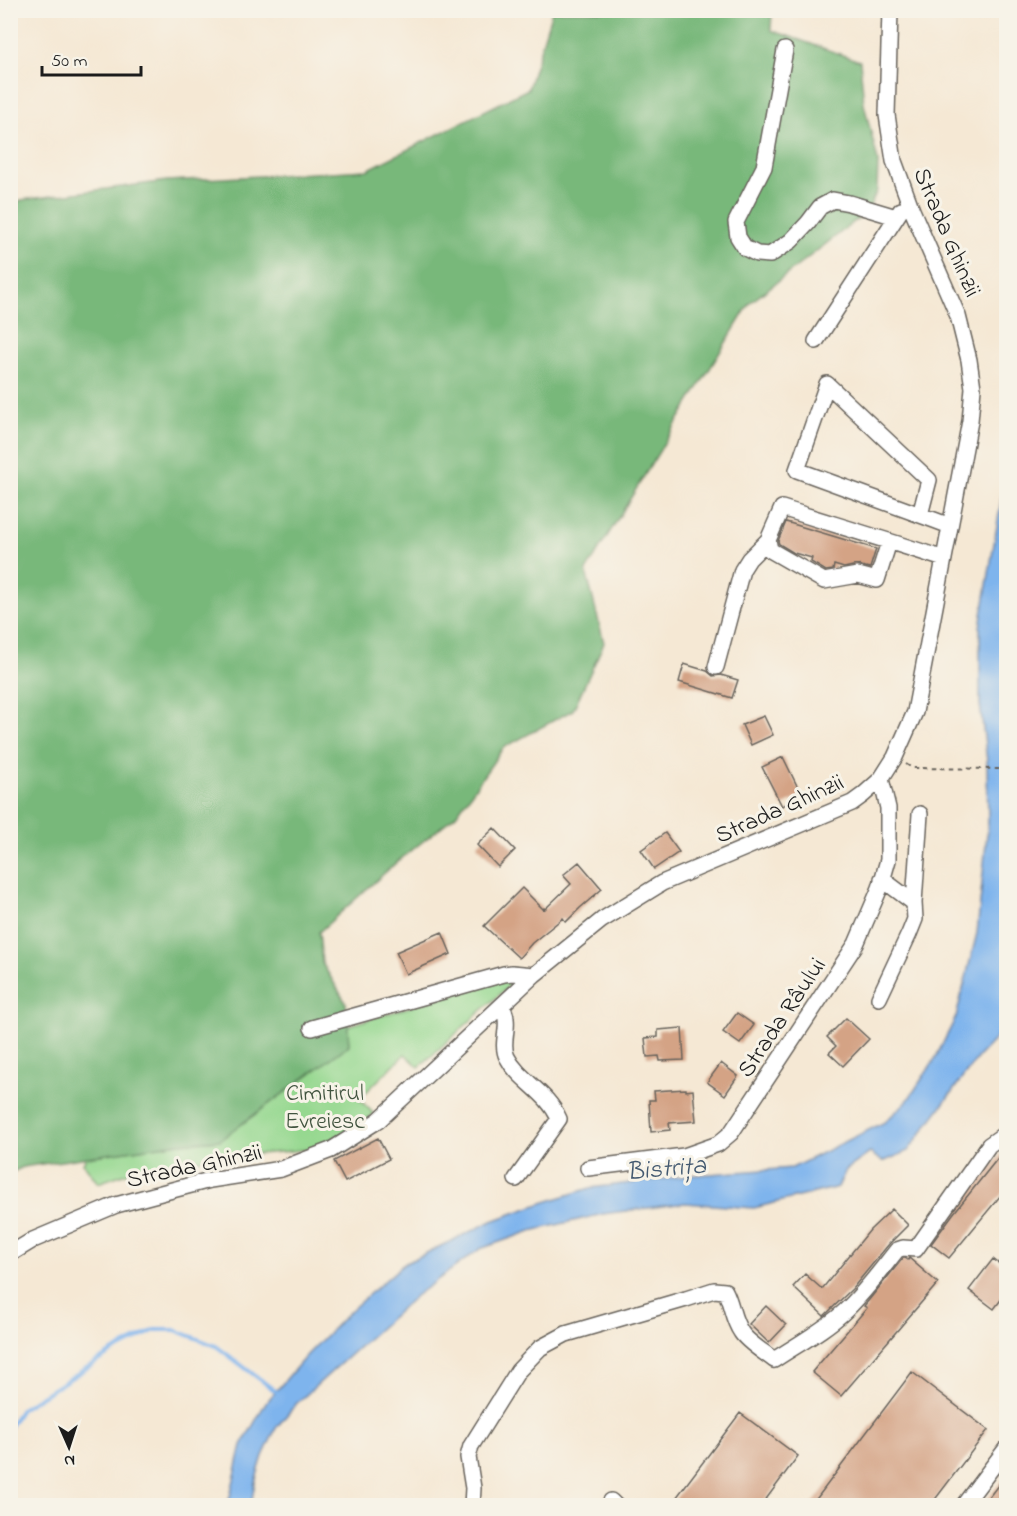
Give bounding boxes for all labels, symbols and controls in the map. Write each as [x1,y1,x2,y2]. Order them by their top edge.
scale bar [42,39,141,77]
text: 50 m [51,49,88,75]
street label: Strada Ghinzii [903,163,989,303]
street label: Strada Ghinzii [710,766,850,854]
street label: Strada Râului [730,951,836,1085]
park label: Cimitirul Evreiesc [285,1077,365,1140]
street label: Strada Ghinzii [124,1136,265,1199]
water label: Bistrița [625,1148,709,1192]
north arrow [39,1417,99,1477]
text: N [63,1448,76,1472]

